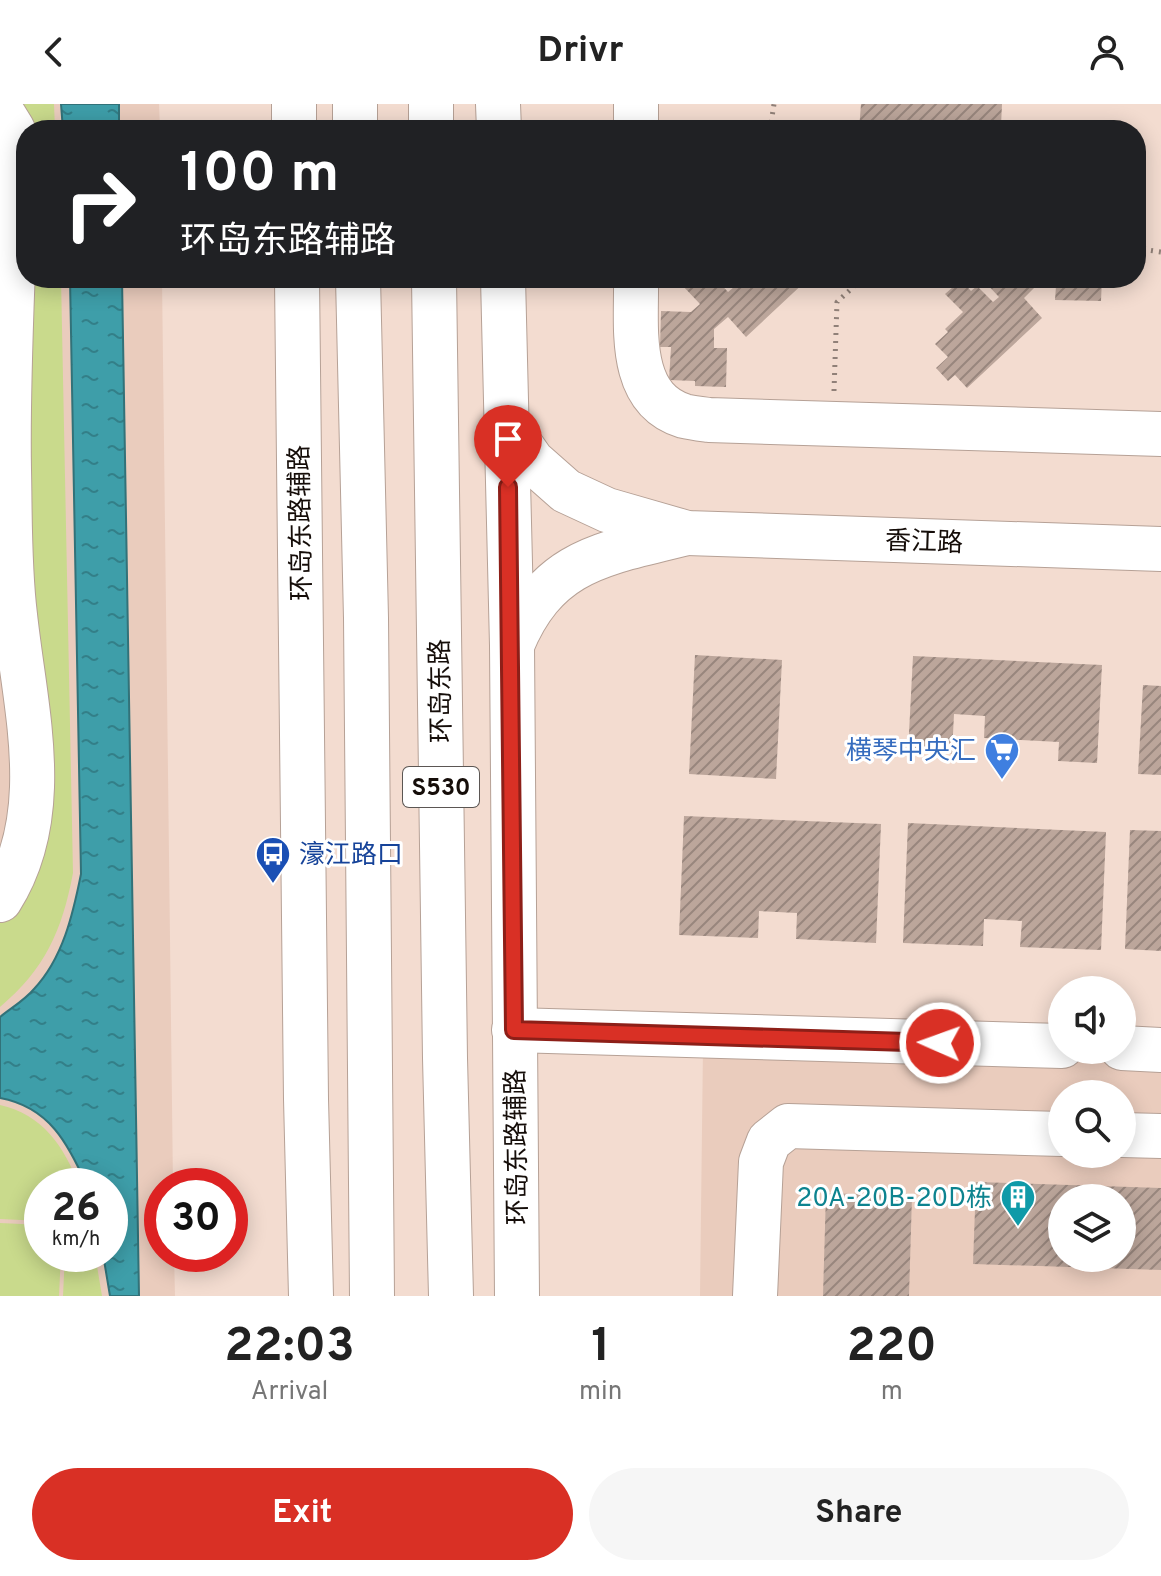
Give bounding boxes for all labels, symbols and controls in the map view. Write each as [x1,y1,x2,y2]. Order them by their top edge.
text: Drivr [538,29,623,75]
icon: back [32,30,76,74]
icon: person [1085,30,1129,74]
text: 100 m [180,141,339,211]
icon: right [48,152,152,256]
text: 环岛东路辅路 [180,220,396,266]
pin [474,405,542,487]
icon: arrive [486,417,530,461]
street label: 环岛东路辅路 [285,445,320,601]
street label: 香江路 [884,526,963,561]
street label: 环岛东路 [425,639,460,743]
supermarket icon: 横琴中央汇 [983,731,1021,781]
place label: 横琴中央汇 [846,736,976,769]
road number: S530 [403,767,479,807]
bus stop icon: 濠江路口 [254,835,292,885]
place label: 濠江路口 [299,840,403,873]
map controls [1048,976,1136,1272]
button: sound [1048,976,1136,1064]
position arrow [898,1001,982,1085]
street label: 环岛东路辅路 [501,1069,536,1225]
button: search [1048,1080,1136,1168]
speed limit sign: 30 [144,1168,248,1272]
building icon: 20A-20B-20D栋 [999,1178,1037,1228]
place label: 20A-20B-20D栋 [796,1183,992,1216]
button: layers [1048,1184,1136,1272]
text: 26 [51,1185,101,1235]
text: km/h [52,1227,100,1253]
text: 22:03 [224,1318,355,1378]
text: 1 [591,1318,610,1378]
text: 220 [847,1318,937,1378]
text: Arrival [251,1376,328,1409]
text: min [579,1376,622,1409]
text: m [881,1376,903,1409]
button: Exit [32,1468,573,1560]
button: Share [589,1468,1129,1560]

